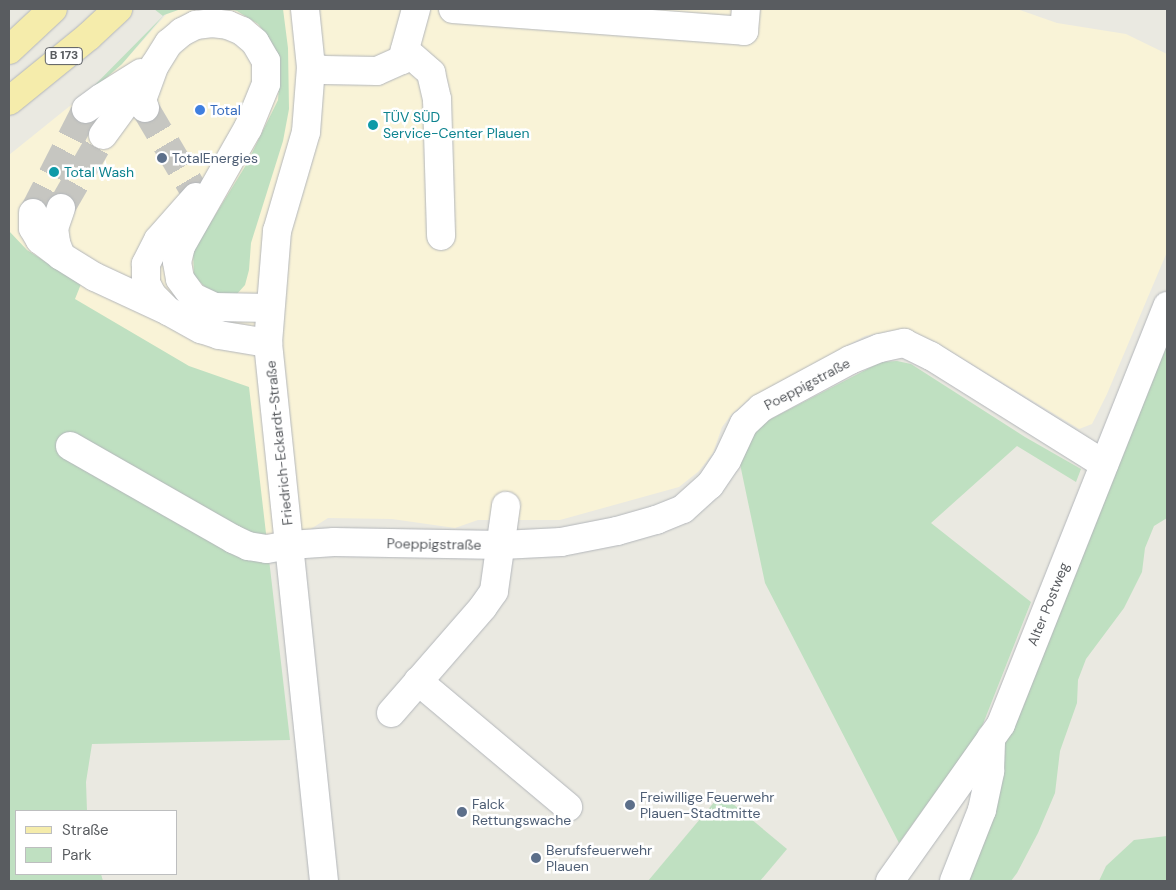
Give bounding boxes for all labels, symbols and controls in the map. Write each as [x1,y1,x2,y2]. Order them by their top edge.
road number: B 173 [44,46,84,66]
place label: Total [210,102,241,118]
marker: Total [194,104,206,116]
place label: TÜV SÜD Service-Center Plauen [383,109,530,142]
marker: TÜV SÜD Service-Center Plauen [367,119,379,131]
place label: TotalEnergies [172,150,258,166]
marker: TotalEnergies [156,152,168,164]
place label: Total Wash [64,164,134,180]
marker: Total Wash [48,166,60,178]
street label: Poeppigstraße [761,354,853,414]
street label: Friedrich-Eckardt-Straße [262,360,296,526]
street label: Poeppigstraße [387,535,481,553]
street label: Alter Postweg [1024,560,1072,648]
place label: Freiwillige Feuerwehr Plauen-Stadtmitte [640,789,774,822]
place label: Falck Rettungswache [472,796,571,829]
marker: Freiwillige Feuerwehr Plauen-Stadtmitte [624,799,636,811]
marker: Falck Rettungswache [456,806,468,818]
legend [15,810,178,875]
text: Straße [62,820,109,840]
place label: Berufsfeuerwehr Plauen [546,842,652,874]
text: Park [62,845,92,865]
marker: Berufsfeuerwehr Plauen [530,852,542,864]

